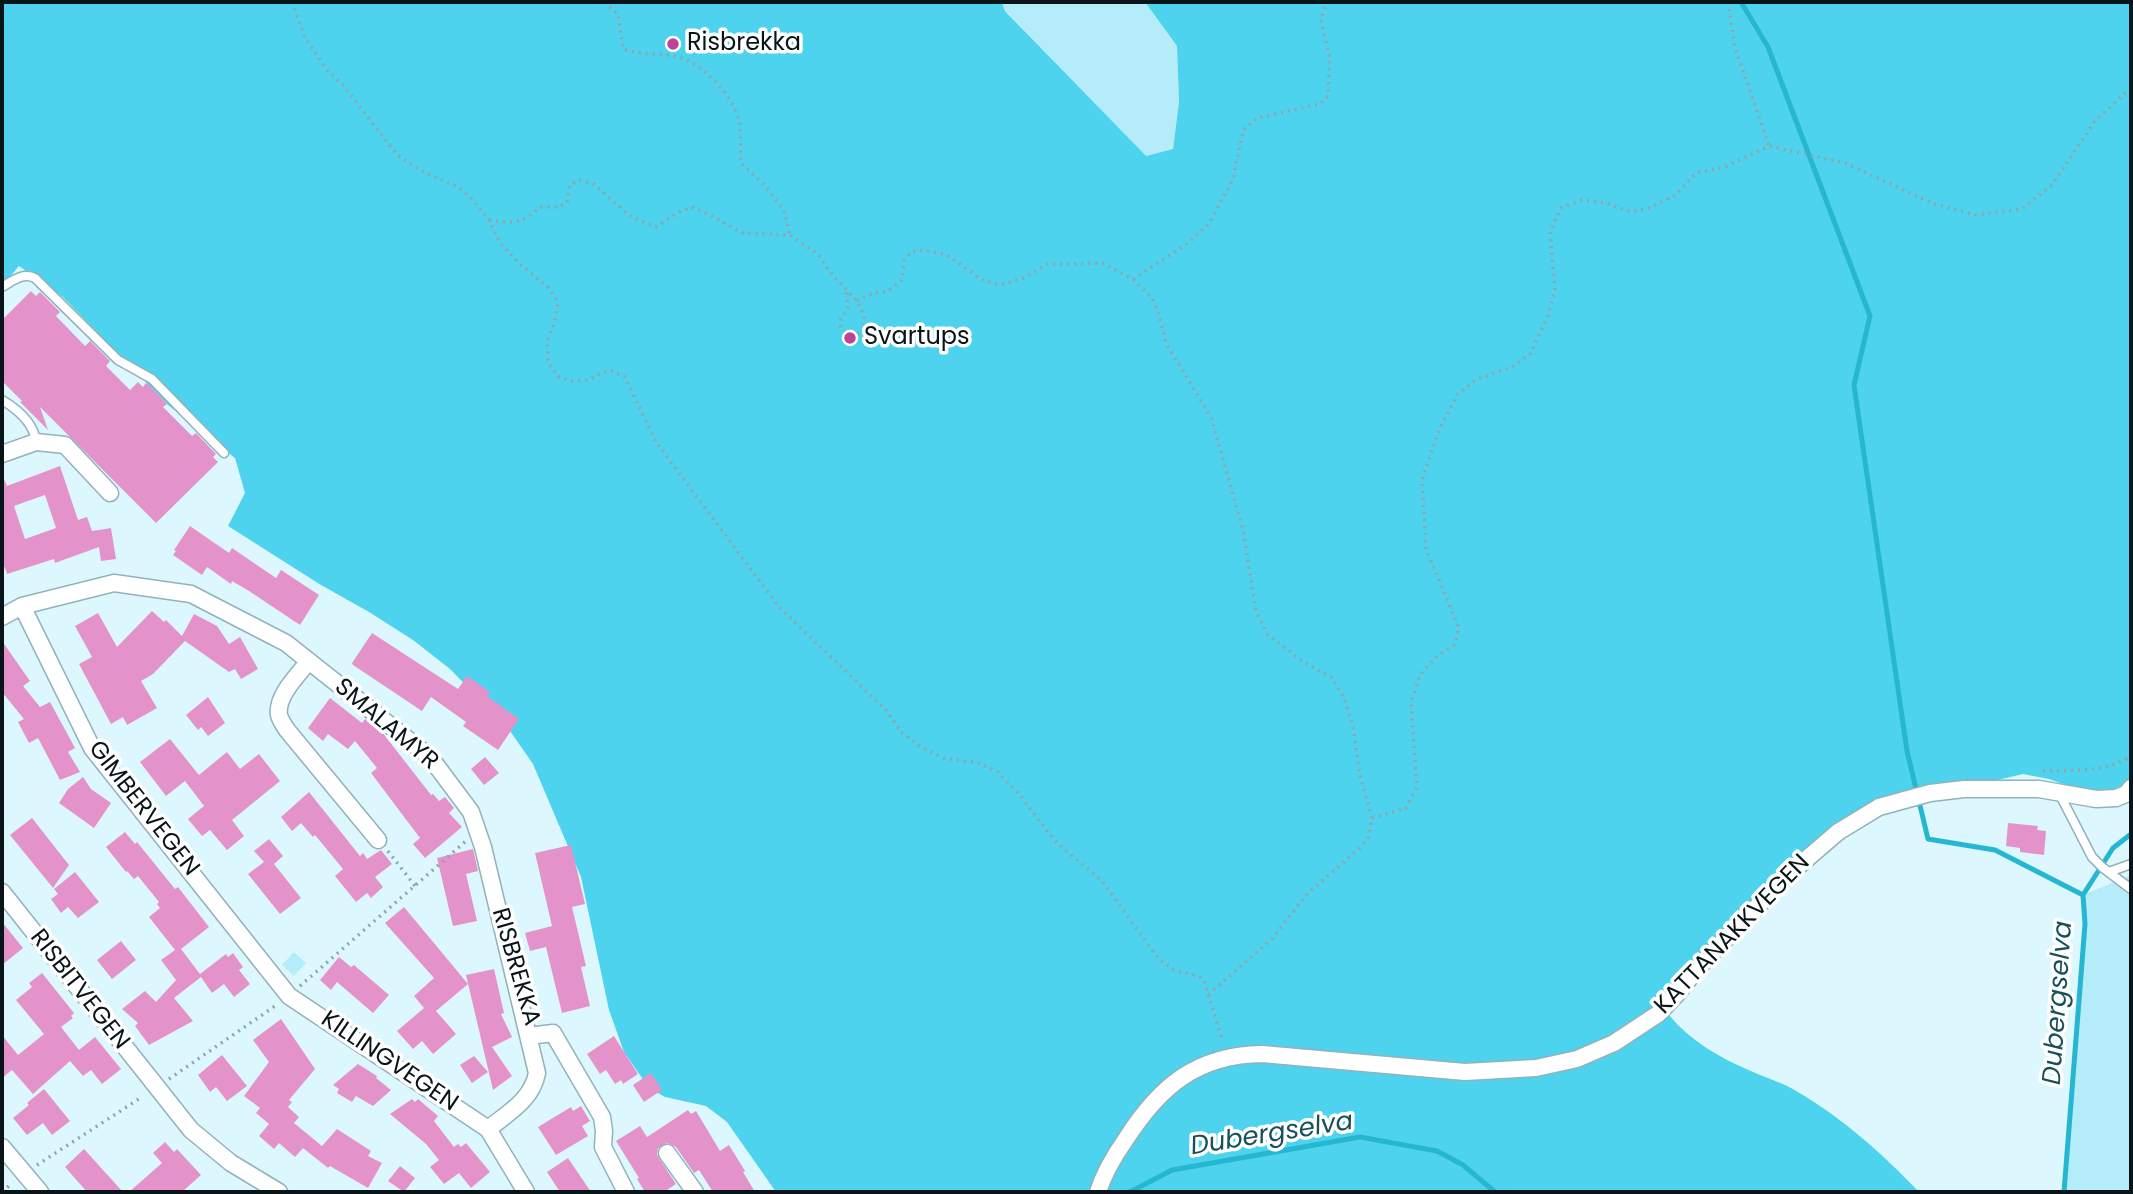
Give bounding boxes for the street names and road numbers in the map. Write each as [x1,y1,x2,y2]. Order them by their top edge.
street label: SMALAMYR [328,673,444,777]
street label: GIMBERVEGEN [81,736,205,882]
street label: KATTANAKKVEGEN [1649,849,1817,1021]
street label: RISBREKKA [484,905,546,1029]
street label: RISBITVEGEN [23,924,135,1056]
street label: KILLINGVEGEN [315,1006,463,1118]

